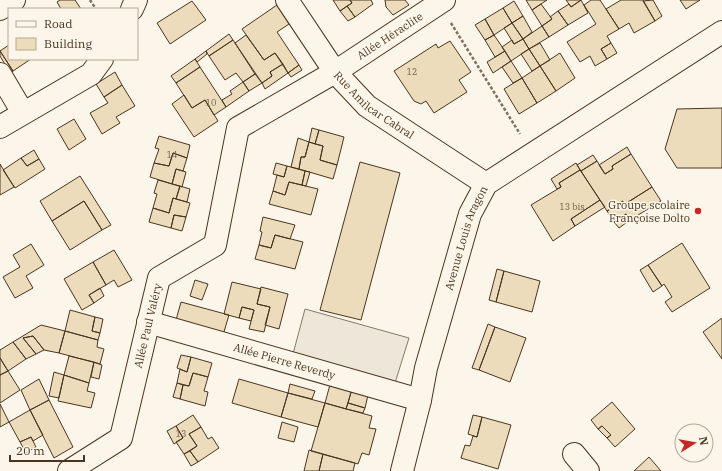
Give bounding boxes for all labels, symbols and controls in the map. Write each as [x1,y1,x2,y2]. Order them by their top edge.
legend [8,8,138,60]
street label: Allée Héraclite [354,9,426,63]
text: Road [44,16,73,31]
text: Building [44,36,92,51]
house number: 12 [407,66,417,77]
street label: Rue Amilcar Cabral [331,68,417,142]
house number: 10 [206,97,216,108]
house number: 14 [167,149,177,160]
street label: Avenue Louis Aragon [442,183,491,292]
place label: Groupe scolaire Françoise Dolto [608,198,690,225]
house number: 13 bis [559,201,585,212]
marker: Groupe scolaire Françoise Dolto [693,206,703,216]
street label: Allée Paul Valéry [131,282,165,370]
street label: Allée Pierre Reverdy [232,340,337,382]
north arrow [674,423,714,463]
house number: 13 [176,428,186,439]
text: N [696,435,712,447]
scale bar [10,437,84,463]
text: 20 m [16,443,45,458]

